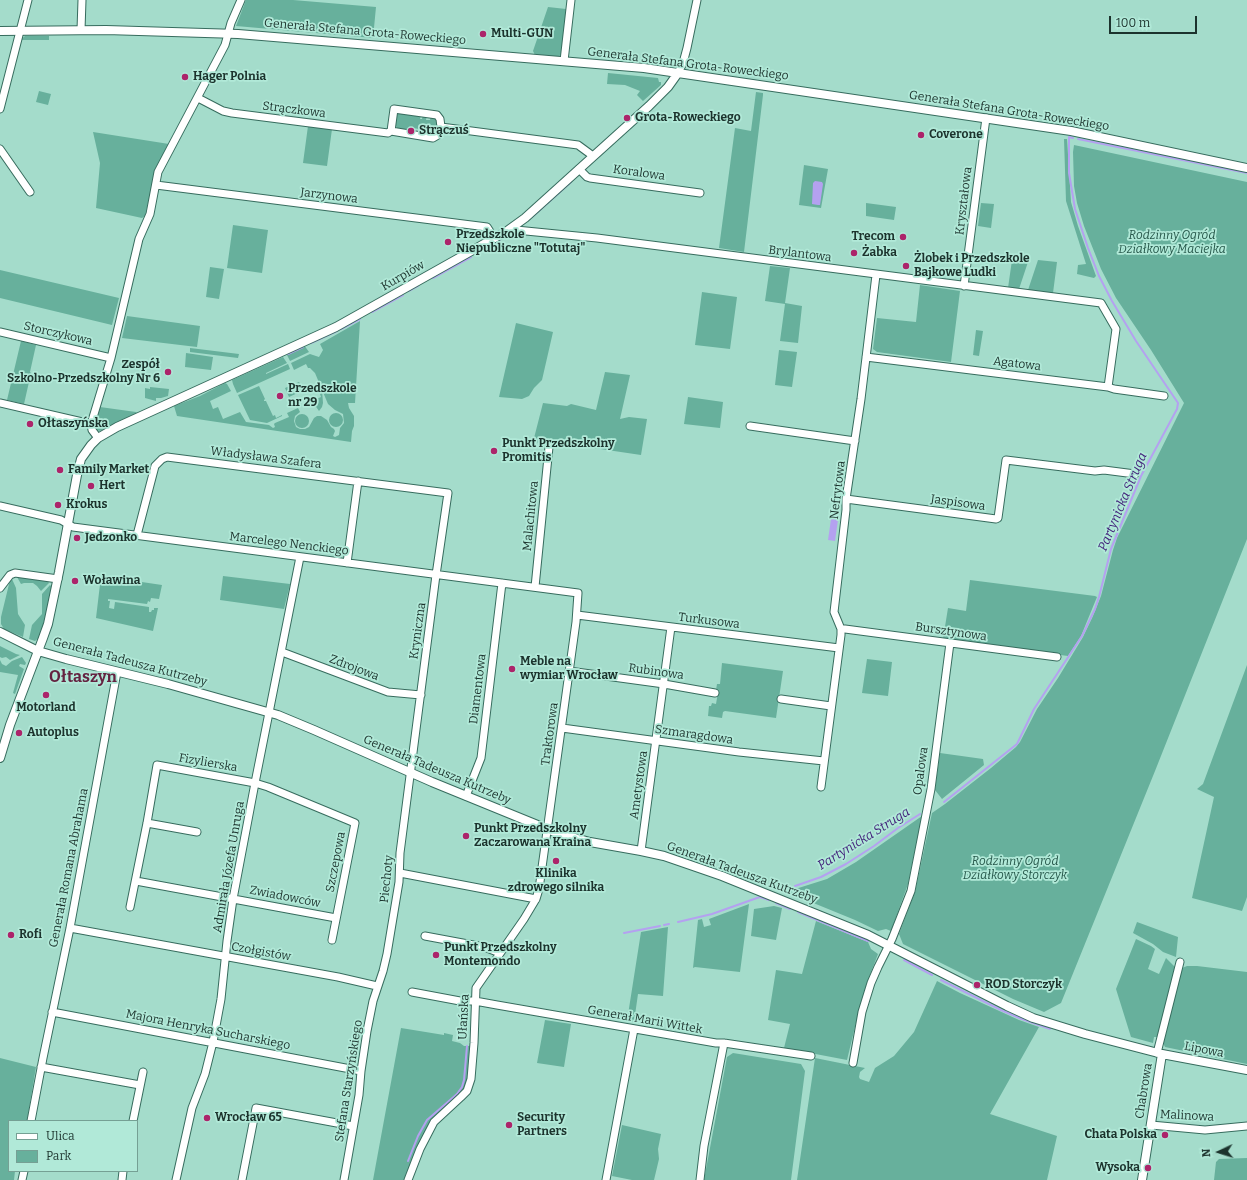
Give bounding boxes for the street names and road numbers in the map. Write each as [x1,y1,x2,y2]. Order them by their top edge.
street label: Generała Stefana Grota-Roweckiego [264,16,466,48]
street label: Generała Stefana Grota-Roweckiego [587,45,789,83]
street label: Generała Stefana Grota-Roweckiego [908,88,1110,134]
street label: Strączkowa [261,99,327,121]
street label: Koralowa [612,162,666,184]
street label: Kryształowa [953,166,975,236]
street label: Jarzynowa [300,185,358,207]
street label: Brylantowa [768,243,832,265]
street label: Kurpiów [379,258,427,294]
street label: Storczykowa [22,319,94,349]
street label: Agatowa [992,354,1042,374]
street label: Władysława Szafera [210,444,322,472]
street label: Nefrytowa [827,460,849,520]
street label: Malachitowa [520,480,542,552]
street label: Jaspisowa [930,492,986,514]
street label: Marcelego Nenckiego [229,530,349,558]
street label: Kryniczna [407,602,429,660]
street label: Turkusowa [677,610,741,632]
street label: Bursztynowa [914,620,988,644]
street label: Generała Tadeusza Kutrzeby [51,634,209,690]
street label: Zdrojowa [327,652,381,684]
street label: Diamentowa [467,653,489,725]
street label: Rubinowa [627,661,685,683]
street label: Traktorowa [538,702,562,766]
street label: Szmaragdowa [654,722,734,748]
street label: Generała Tadeusza Kutrzeby [361,732,513,808]
street label: Opalowa [910,746,932,796]
street label: Ametystowa [627,750,651,820]
street label: Fizylierska [177,751,239,775]
street label: Generała Romana Abrahama [46,787,92,949]
street label: Admirała Józefa Unruga [210,800,248,934]
street label: Szczepowa [323,831,349,893]
street label: Generała Tadeusza Kutrzeby [665,839,819,907]
street label: Piechoty [377,854,397,904]
street label: Zwiadowców [248,883,322,911]
street label: Czołgistów [230,940,292,964]
street label: Ułańska [456,994,472,1040]
street label: Generał Marii Wittek [586,1003,704,1037]
street label: Majora Henryka Sucharskiego [125,1007,291,1053]
street label: Stefana Starzyńskiego [332,1019,366,1143]
street label: Lipowa [1183,1039,1225,1061]
street label: Chabrowa [1133,1062,1155,1120]
street label: Malinowa [1160,1107,1214,1125]

